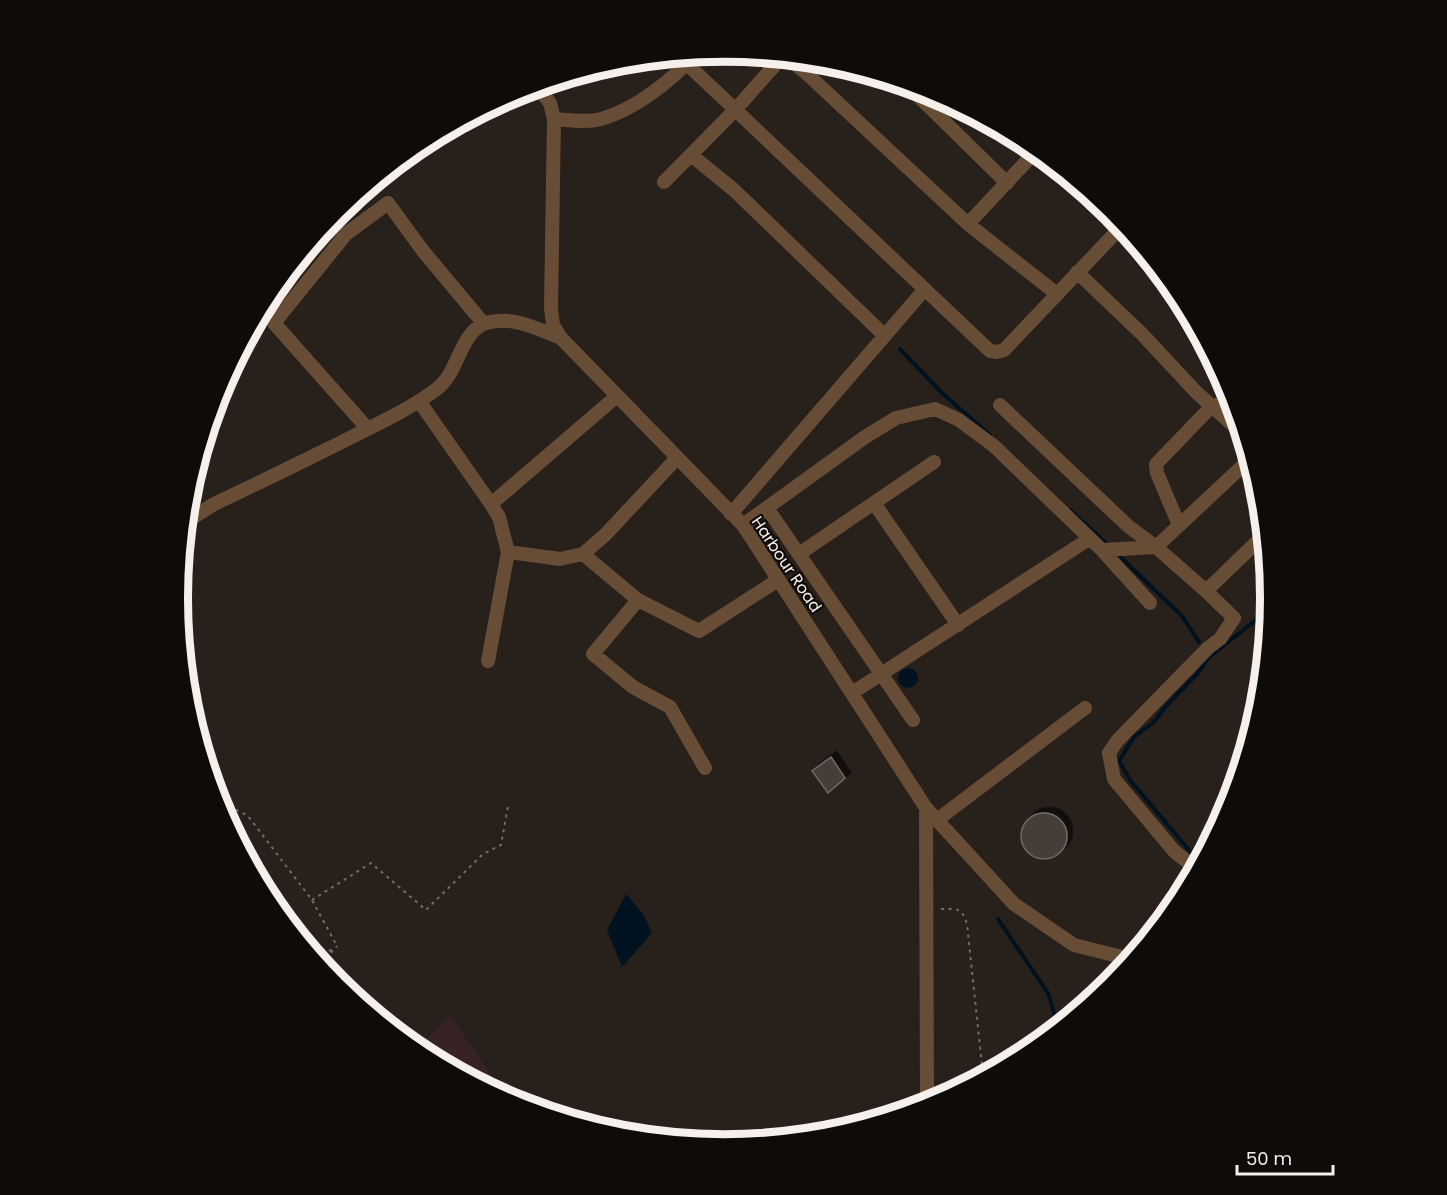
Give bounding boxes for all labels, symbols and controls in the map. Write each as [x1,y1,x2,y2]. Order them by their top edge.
street label: Harbour Road [746,512,827,617]
scale bar [1237,1138,1333,1176]
text: 50 m [1246,1146,1292,1171]

